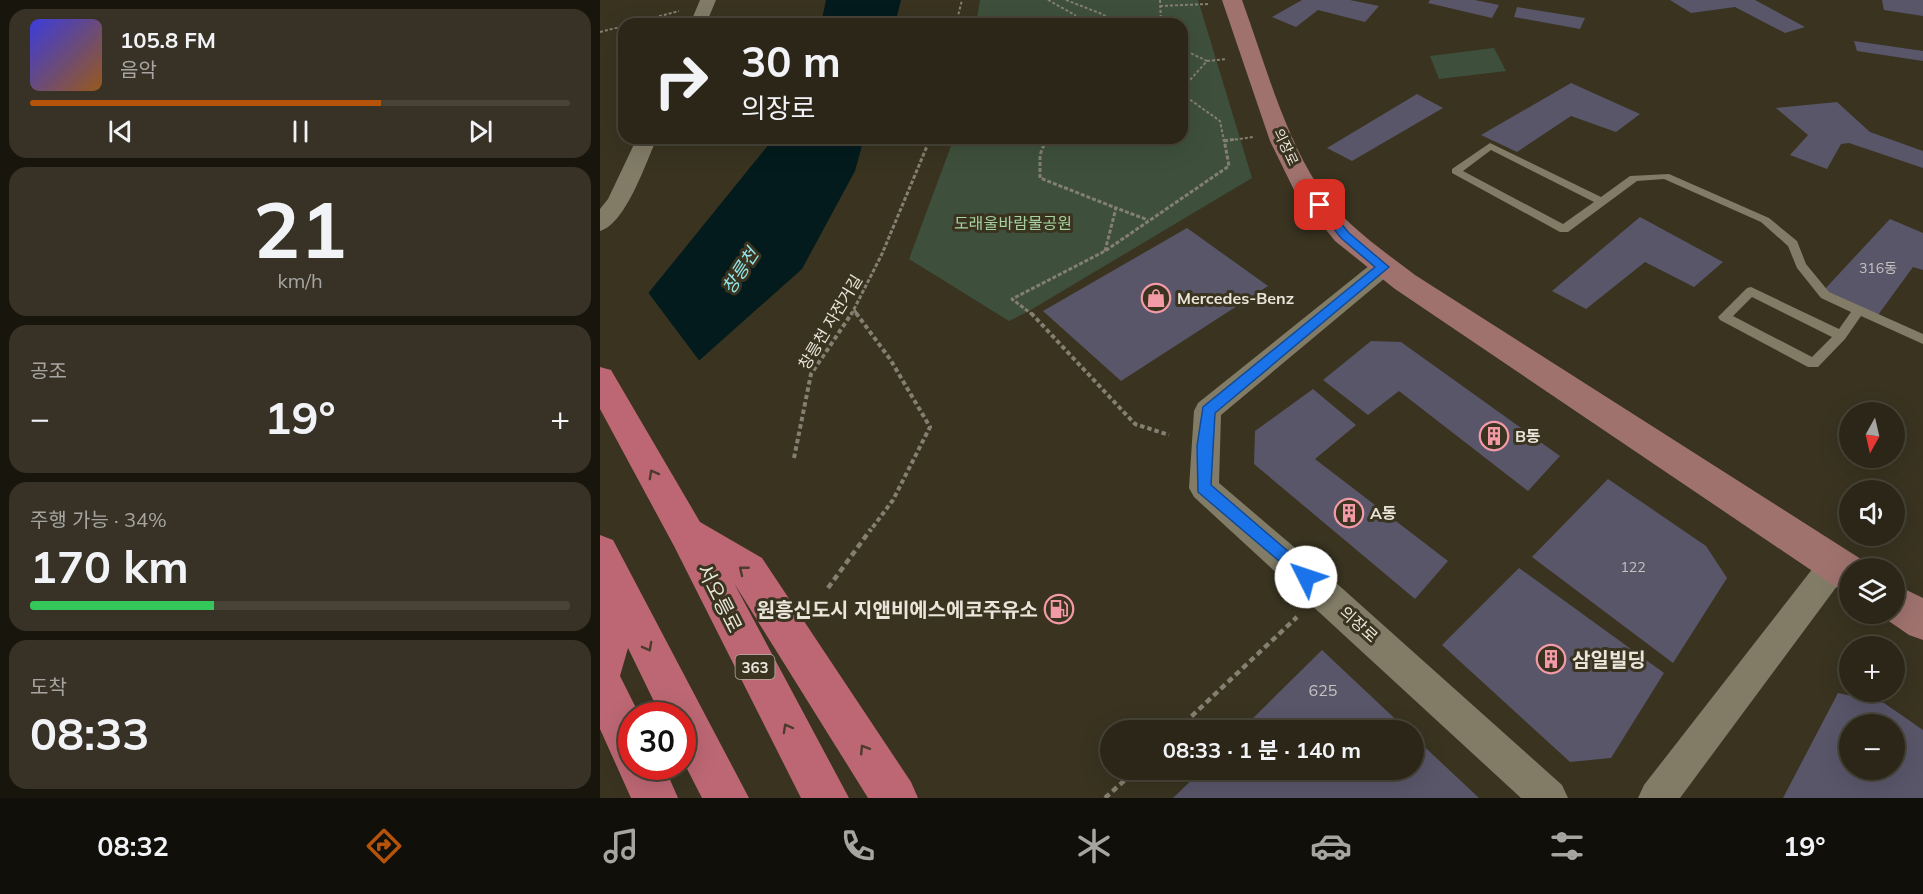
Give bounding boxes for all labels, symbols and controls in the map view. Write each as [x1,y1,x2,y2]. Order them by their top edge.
text: 105.8 FM [120,26,216,54]
text: 30 m [741,35,841,88]
icon: right [642,42,720,120]
text: 음악 [120,57,157,82]
text: 의장로 [741,91,816,125]
icon: previous [104,115,137,148]
icon: pause [284,115,317,148]
icon: next [464,115,497,148]
street label: 의장로 [1270,126,1302,168]
pin [1294,179,1345,230]
text: 21 [253,180,347,278]
icon: arrive [1303,188,1336,221]
park label: 도래울바람물공원 [954,213,1072,233]
water label: 창릉천 [717,242,765,298]
house number: 316동 [1859,259,1897,277]
text: km/h [277,268,323,293]
street label: 창릉천 자전거길 [794,271,866,373]
shop icon: Mercedes-Benz [1140,282,1172,314]
place label: Mercedes-Benz [1177,288,1294,308]
text: 공조 [30,358,67,383]
text: 19° [264,389,336,445]
text: − [30,397,50,438]
text: + [550,397,570,438]
north arrow [1839,402,1905,468]
map controls [1839,402,1905,780]
building icon: B동 [1478,420,1510,452]
place label: B동 [1515,426,1541,446]
one-way arrow [649,470,660,481]
button: sound [1839,480,1905,546]
building icon: A동 [1333,497,1365,529]
place label: A동 [1370,503,1397,523]
text: 주행 가능 · 34% [30,507,167,532]
text: 170 km [30,538,189,594]
position arrow [1274,545,1338,609]
house number: 122 [1620,558,1646,576]
button: layers [1839,558,1905,624]
street label: 서오릉로 [692,560,748,636]
one-way arrow [739,567,750,578]
fuel station icon: 원흥신도시 지앤비에스에코주유소 [1043,593,1075,625]
place label: 원흥신도시 지앤비에스에코주유소 [757,597,1038,622]
street label: 의장로 [1336,602,1382,646]
button: + [1839,636,1905,702]
one-way arrow [641,640,652,651]
building icon: 삼일빌딩 [1535,643,1567,675]
place label: 삼일빌딩 [1572,647,1646,672]
road number: 363 [736,655,774,679]
text: 도착 [30,674,67,699]
house number: 625 [1309,680,1337,700]
speed limit sign: 30 [618,702,696,780]
text: 08:33 [30,705,149,761]
button: − [1839,714,1905,780]
one-way arrow [783,724,794,734]
text: 08:33 · 1 분 · 140 m [1163,736,1361,764]
one-way arrow [860,744,871,755]
icon: directions [363,825,405,867]
icon: music [600,825,642,867]
icon: phone [837,825,879,867]
icon: climate [1073,825,1115,867]
icon: car [1310,825,1352,867]
icon: filters [1546,825,1588,867]
text: 08:32 [97,829,169,863]
text: 19° [1783,829,1826,863]

